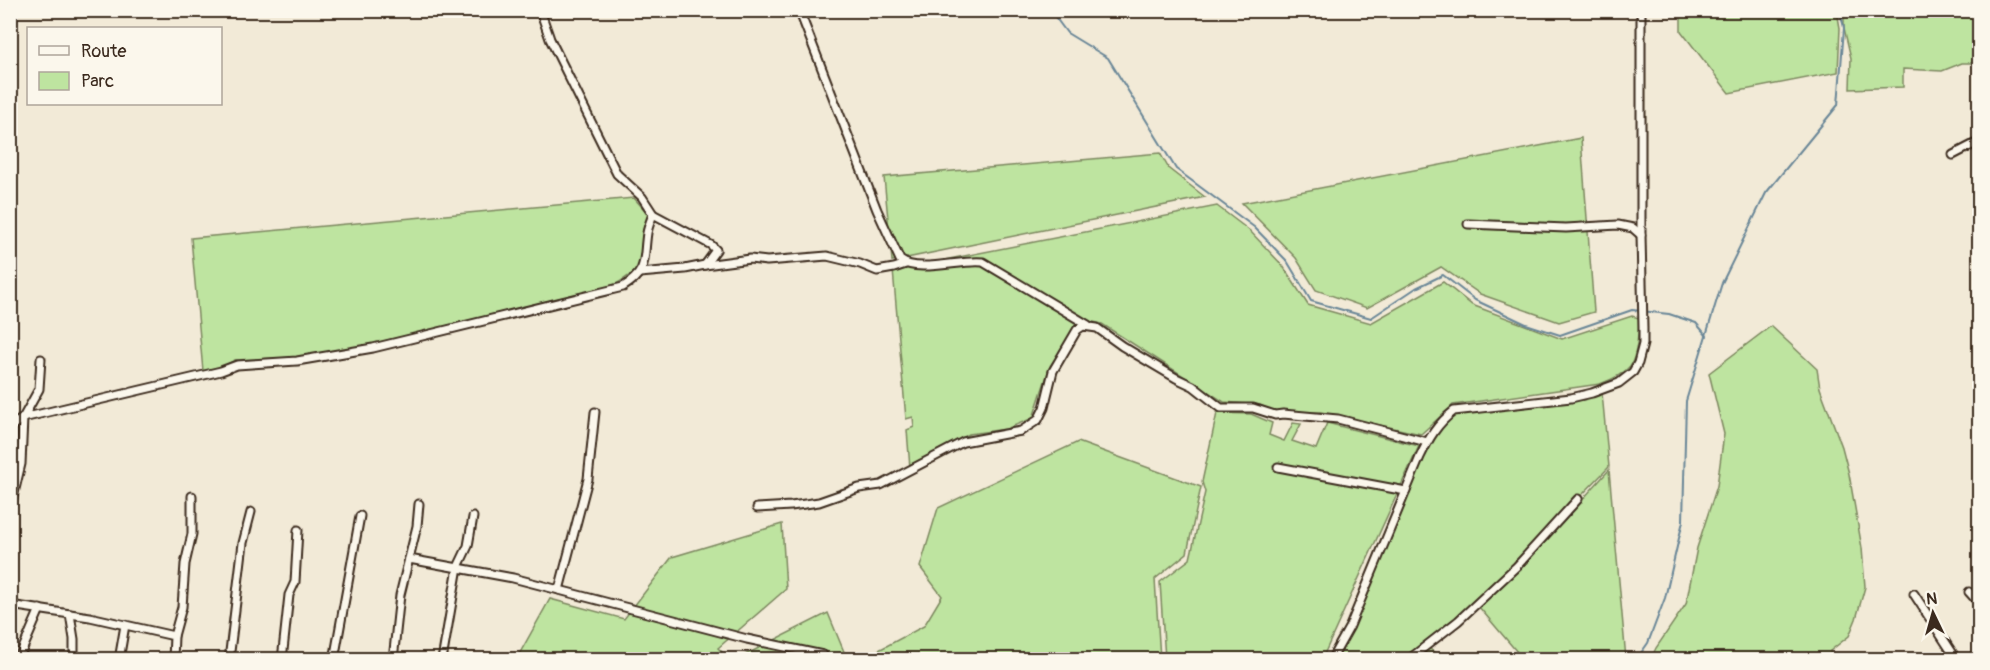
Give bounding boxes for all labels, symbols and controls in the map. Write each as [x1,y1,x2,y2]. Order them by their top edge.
legend [27,27,222,105]
text: Route [81,40,126,63]
text: Parc [81,70,114,93]
north arrow [1903,583,1963,643]
text: N [1926,589,1938,609]

